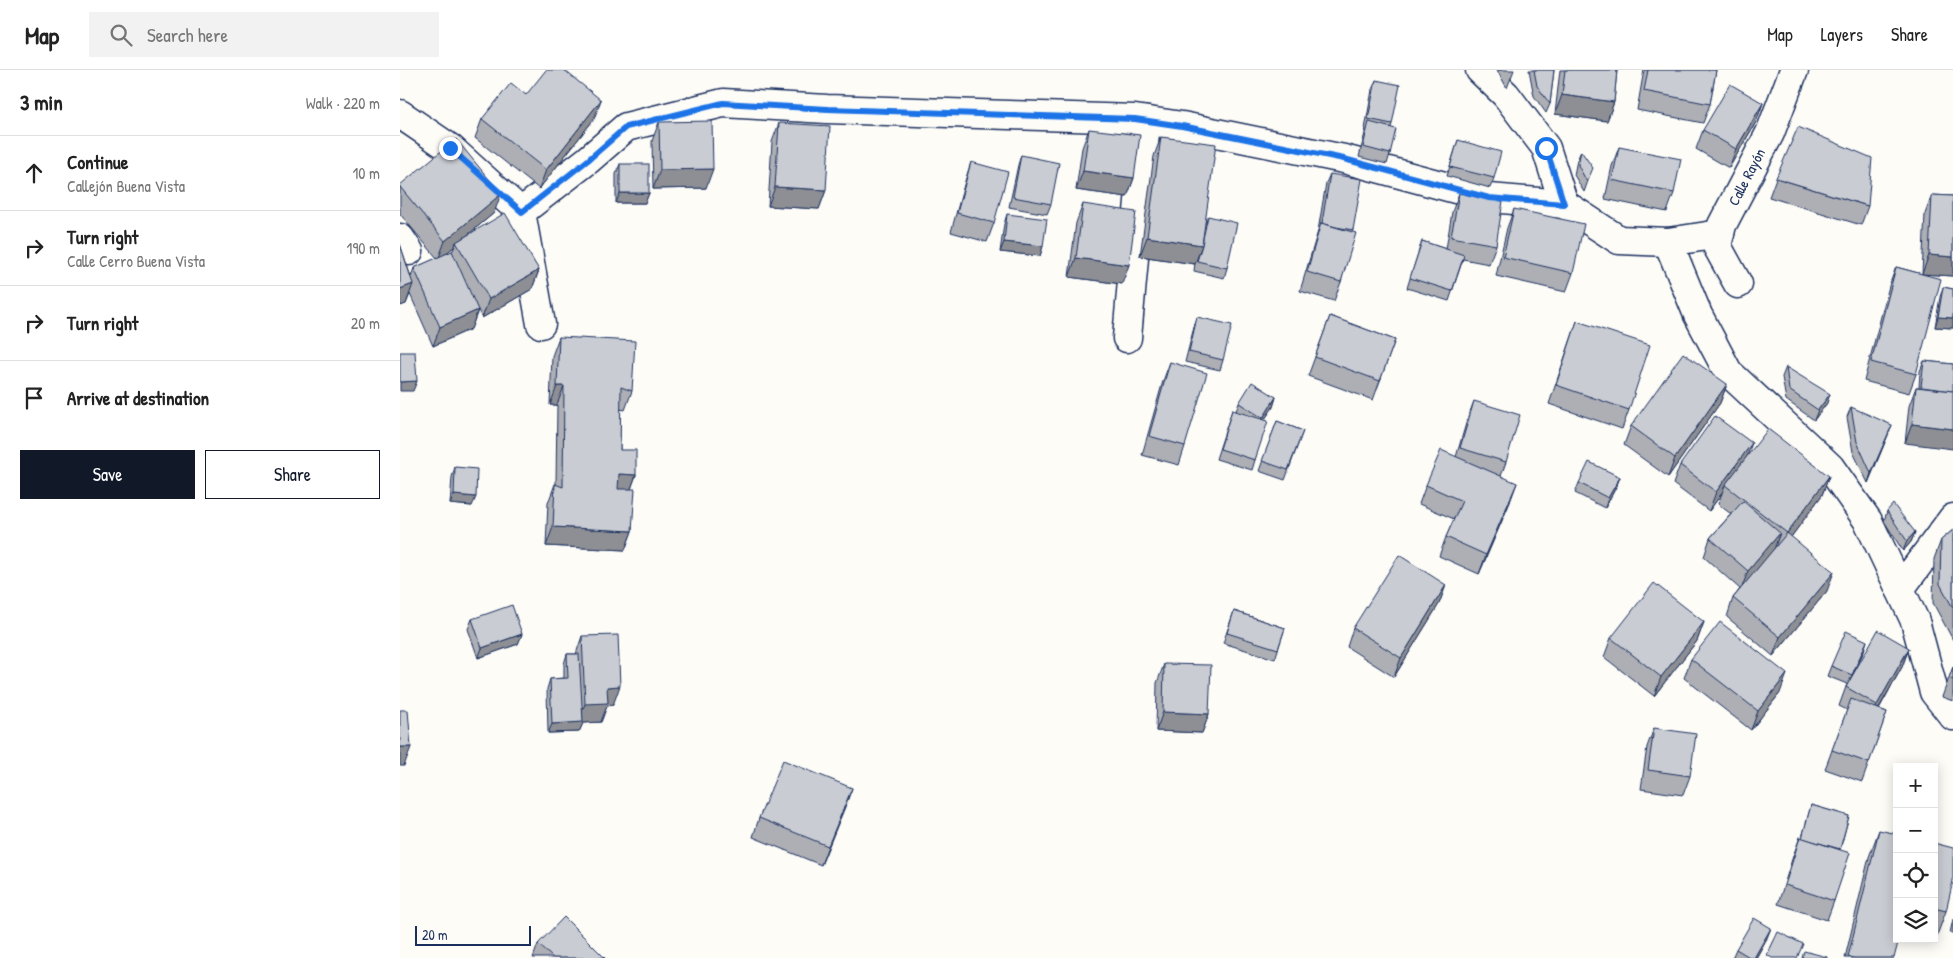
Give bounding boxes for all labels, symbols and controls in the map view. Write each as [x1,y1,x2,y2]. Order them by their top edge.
search box [89,12,439,57]
text: Map [25,19,59,51]
icon: search [107,21,135,49]
text: Search here [147,22,228,48]
text: Map [1767,22,1793,47]
text: Layers [1821,22,1863,47]
text: Share [1891,22,1928,47]
text: 3 min [20,88,63,117]
text: Walk · 220 m [306,92,380,114]
route end [439,137,462,160]
route start [1535,137,1558,160]
street label: Calle Rayón [1723,144,1770,209]
text: Continue [67,149,128,175]
icon: ahead [20,159,48,187]
text: 10 m [352,162,380,184]
text: Callejón Buena Vista [67,175,185,197]
text: Turn right [67,224,138,250]
icon: right [20,234,48,262]
text: 190 m [347,237,380,259]
text: Calle Cerro Buena Vista [67,250,205,272]
icon: right [20,309,48,337]
text: Turn right [67,310,138,336]
text: 20 m [351,312,380,334]
icon: arrive [20,384,48,412]
text: Arrive at destination [67,385,209,411]
button: Save [20,450,195,499]
button: Share [205,450,380,499]
map controls [1893,763,1938,943]
button: + [1893,763,1938,808]
button: − [1893,808,1938,853]
button: locate [1893,853,1938,898]
button: layers [1893,898,1938,943]
scale bar [415,923,531,946]
text: 20 m [422,925,448,944]

